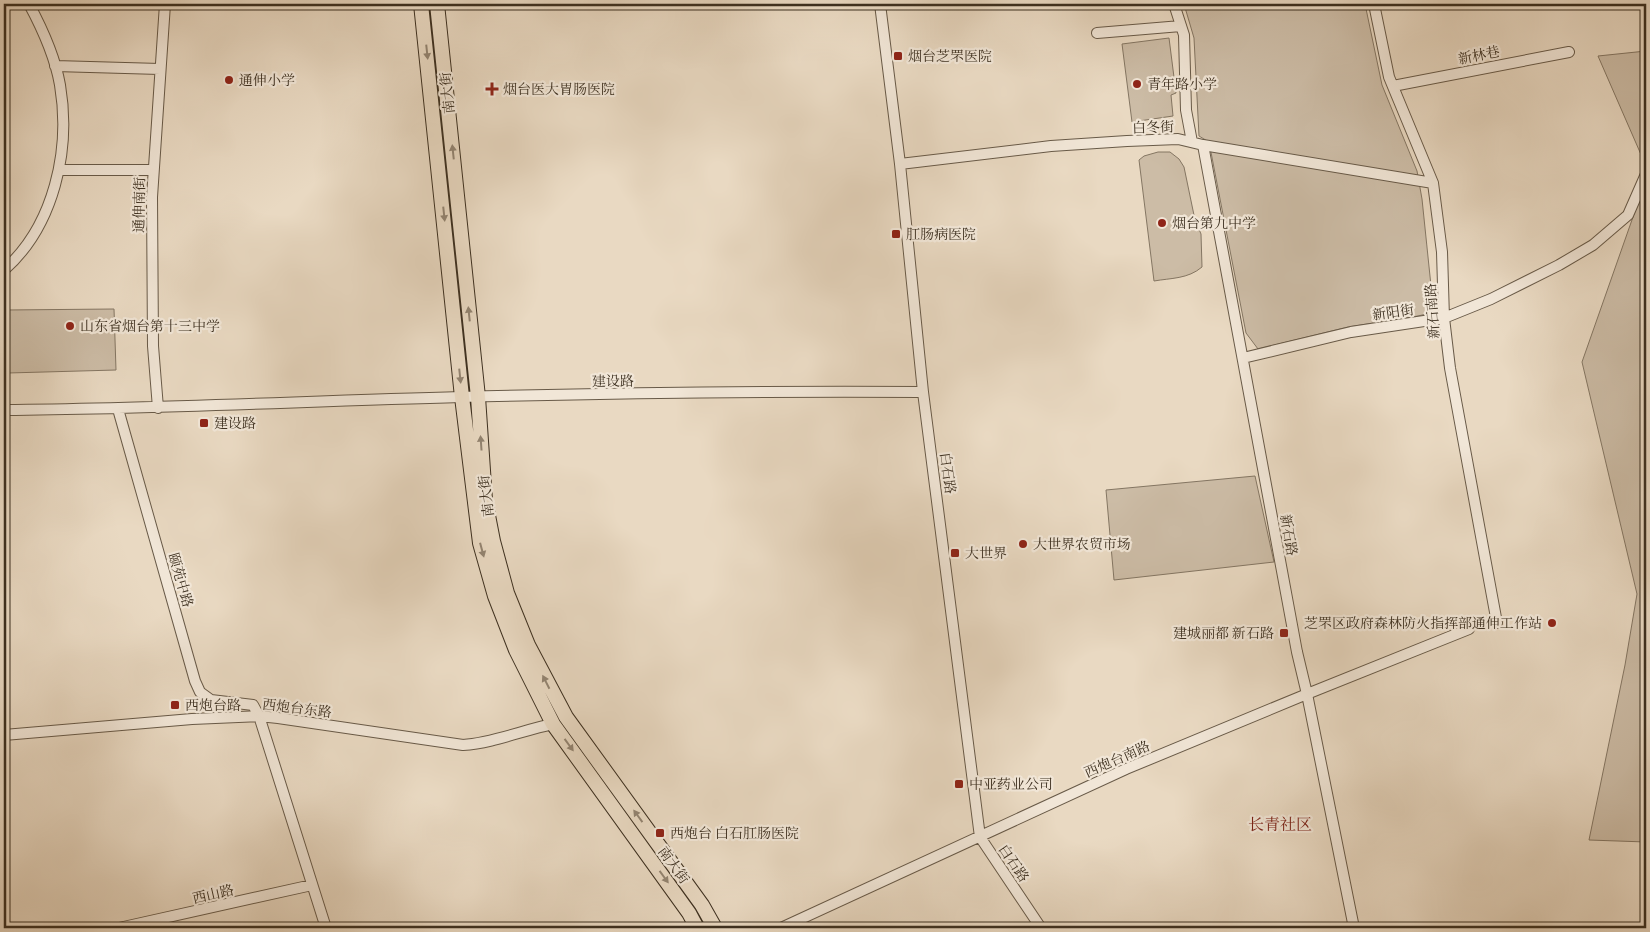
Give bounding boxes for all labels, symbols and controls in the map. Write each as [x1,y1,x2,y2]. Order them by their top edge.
street label: 新林巷 [1457,43,1501,68]
one-way arrow [423,45,431,61]
place label: 烟台芝罘医院 [908,48,992,65]
marker: 烟台芝罘医院 [892,50,904,62]
street label: 南大街 [437,71,458,115]
place label: 通伸小学 [239,72,295,89]
marker: 通伸小学 [223,74,235,86]
place label: 青年路小学 [1147,76,1217,93]
marker: 青年路小学 [1131,78,1143,90]
place label: 烟台医大胃肠医院 [503,81,615,98]
marker: 烟台医大胃肠医院 [485,82,499,96]
street label: 白冬街 [1132,118,1174,137]
one-way arrow [449,144,457,160]
street label: 通伸南街 [131,177,148,233]
one-way arrow [440,206,448,222]
place label: 烟台第九中学 [1172,215,1256,232]
marker: 烟台第九中学 [1156,217,1168,229]
place label: 肛肠病医院 [906,226,976,243]
marker: 肛肠病医院 [890,228,902,240]
street label: 新石南路 [1422,282,1443,339]
street label: 新阳街 [1371,301,1415,324]
one-way arrow [465,306,473,322]
place label: 山东省烟台第十三中学 [80,318,220,335]
marker: 山东省烟台第十三中学 [64,320,76,332]
one-way arrow [456,368,464,384]
street label: 建设路 [592,373,634,390]
place label: 建设路 [214,415,256,432]
marker: 建设路 [198,417,210,429]
one-way arrow [477,435,485,451]
street label: 白石路 [936,451,959,495]
street label: 南大街 [476,474,497,518]
street label: 新石路 [1276,513,1301,557]
place label: 大世界农贸市场 [1033,536,1131,553]
marker: 大世界农贸市场 [1017,538,1029,550]
one-way arrow [479,542,487,557]
place label: 大世界 [965,545,1007,562]
marker: 大世界 [949,547,961,559]
street label: 颐苑中路 [165,551,196,609]
place label: 芝罘区政府森林防火指挥部通伸工作站 [1304,615,1542,632]
marker: 芝罘区政府森林防火指挥部通伸工作站 [1546,617,1558,629]
place label: 建城丽都 新石路 [1173,625,1274,642]
marker: 建城丽都 新石路 [1278,627,1290,639]
one-way arrow [542,675,550,689]
street label: 西炮台东路 [261,696,333,721]
place label: 西炮台路 [185,697,241,714]
marker: 西炮台路 [169,699,181,711]
street label: 西炮台南路 [1082,737,1153,781]
one-way arrow [563,738,574,751]
place label: 中亚药业公司 [969,776,1053,793]
marker: 中亚药业公司 [953,778,965,790]
one-way arrow [633,809,643,823]
district label: 长青社区 [1248,815,1312,834]
place label: 西炮台 白石肛肠医院 [670,825,799,842]
marker: 西炮台 白石肛肠医院 [654,827,666,839]
street label: 白石路 [995,841,1032,885]
street label: 南大街 [654,843,693,887]
one-way arrow [658,870,669,883]
street label: 西山路 [191,881,235,907]

